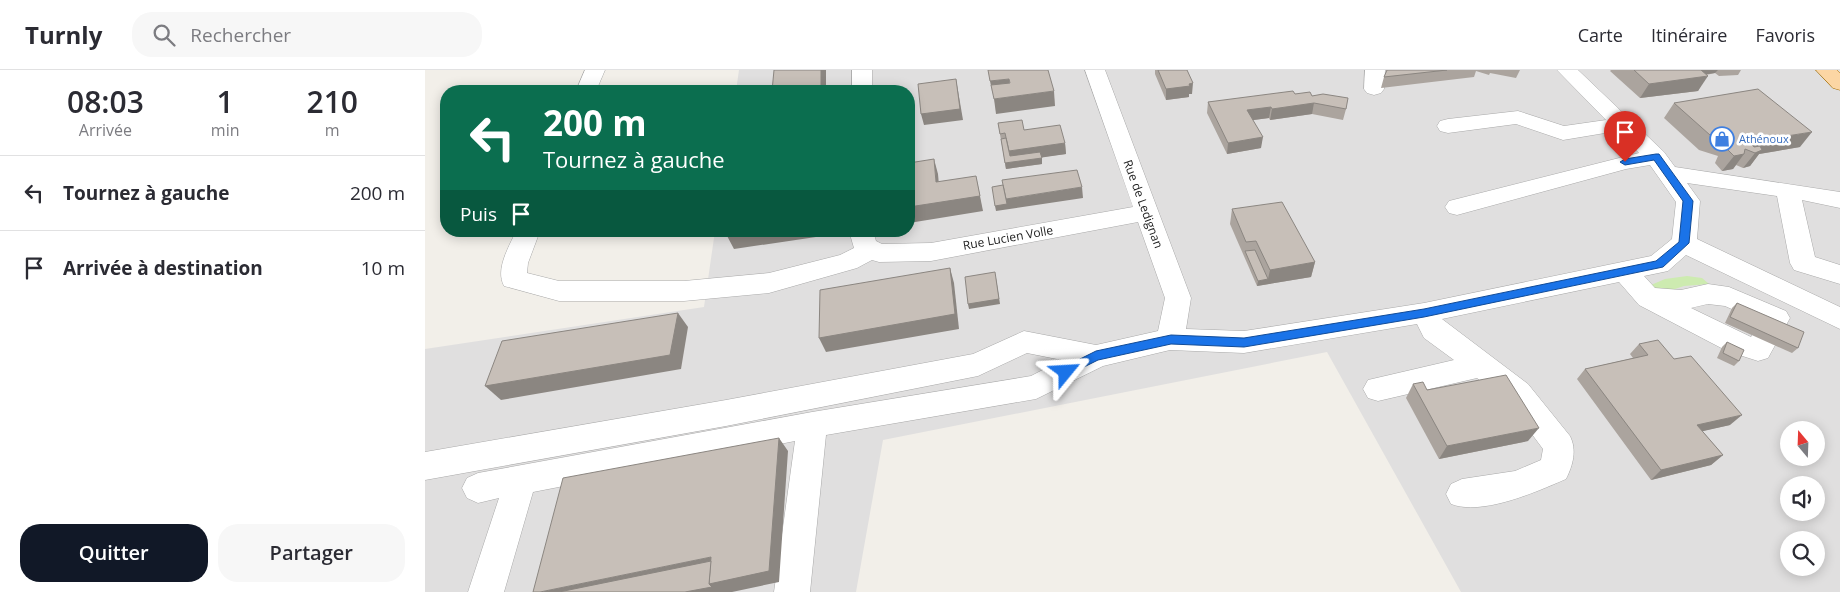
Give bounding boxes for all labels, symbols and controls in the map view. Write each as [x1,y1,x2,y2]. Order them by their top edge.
search box [132,12,482,57]
text: Turnly [25,18,102,51]
icon: search [150,21,178,49]
text: Rechercher [190,22,291,48]
text: Carte [1578,23,1623,47]
text: Itinéraire [1651,23,1727,47]
text: Favoris [1755,23,1815,47]
text: 08:03 [67,81,144,122]
text: 1 [217,81,234,122]
text: 210 [307,81,358,122]
text: 200 m [543,99,647,146]
icon: left [460,105,525,170]
pin [1604,111,1646,162]
icon: arrive [1611,118,1639,146]
text: Arrivée [79,119,132,141]
text: min [211,119,240,141]
text: m [325,119,340,141]
shop icon: Athénoux [1709,126,1735,152]
place label: Athénoux [1739,131,1789,146]
text: Tournez à gauche [543,144,725,174]
street label: Rue de Ledignan [1120,157,1167,250]
icon: left [20,179,48,207]
text: Tournez à gauche [63,180,229,206]
text: 200 m [350,180,405,206]
icon: arrive [507,200,535,228]
text: Puis [460,201,497,227]
street label: Rue Lucien Volle [961,221,1055,254]
icon: arrive [20,254,48,282]
text: Arrivée à destination [63,255,263,281]
text: 10 m [361,255,405,281]
position arrow [1039,345,1091,397]
north arrow [1780,421,1825,466]
map controls [1780,421,1825,576]
button: sound [1780,476,1825,521]
button: Quitter [20,524,208,582]
button: Partager [218,524,405,582]
button: search [1780,531,1825,576]

